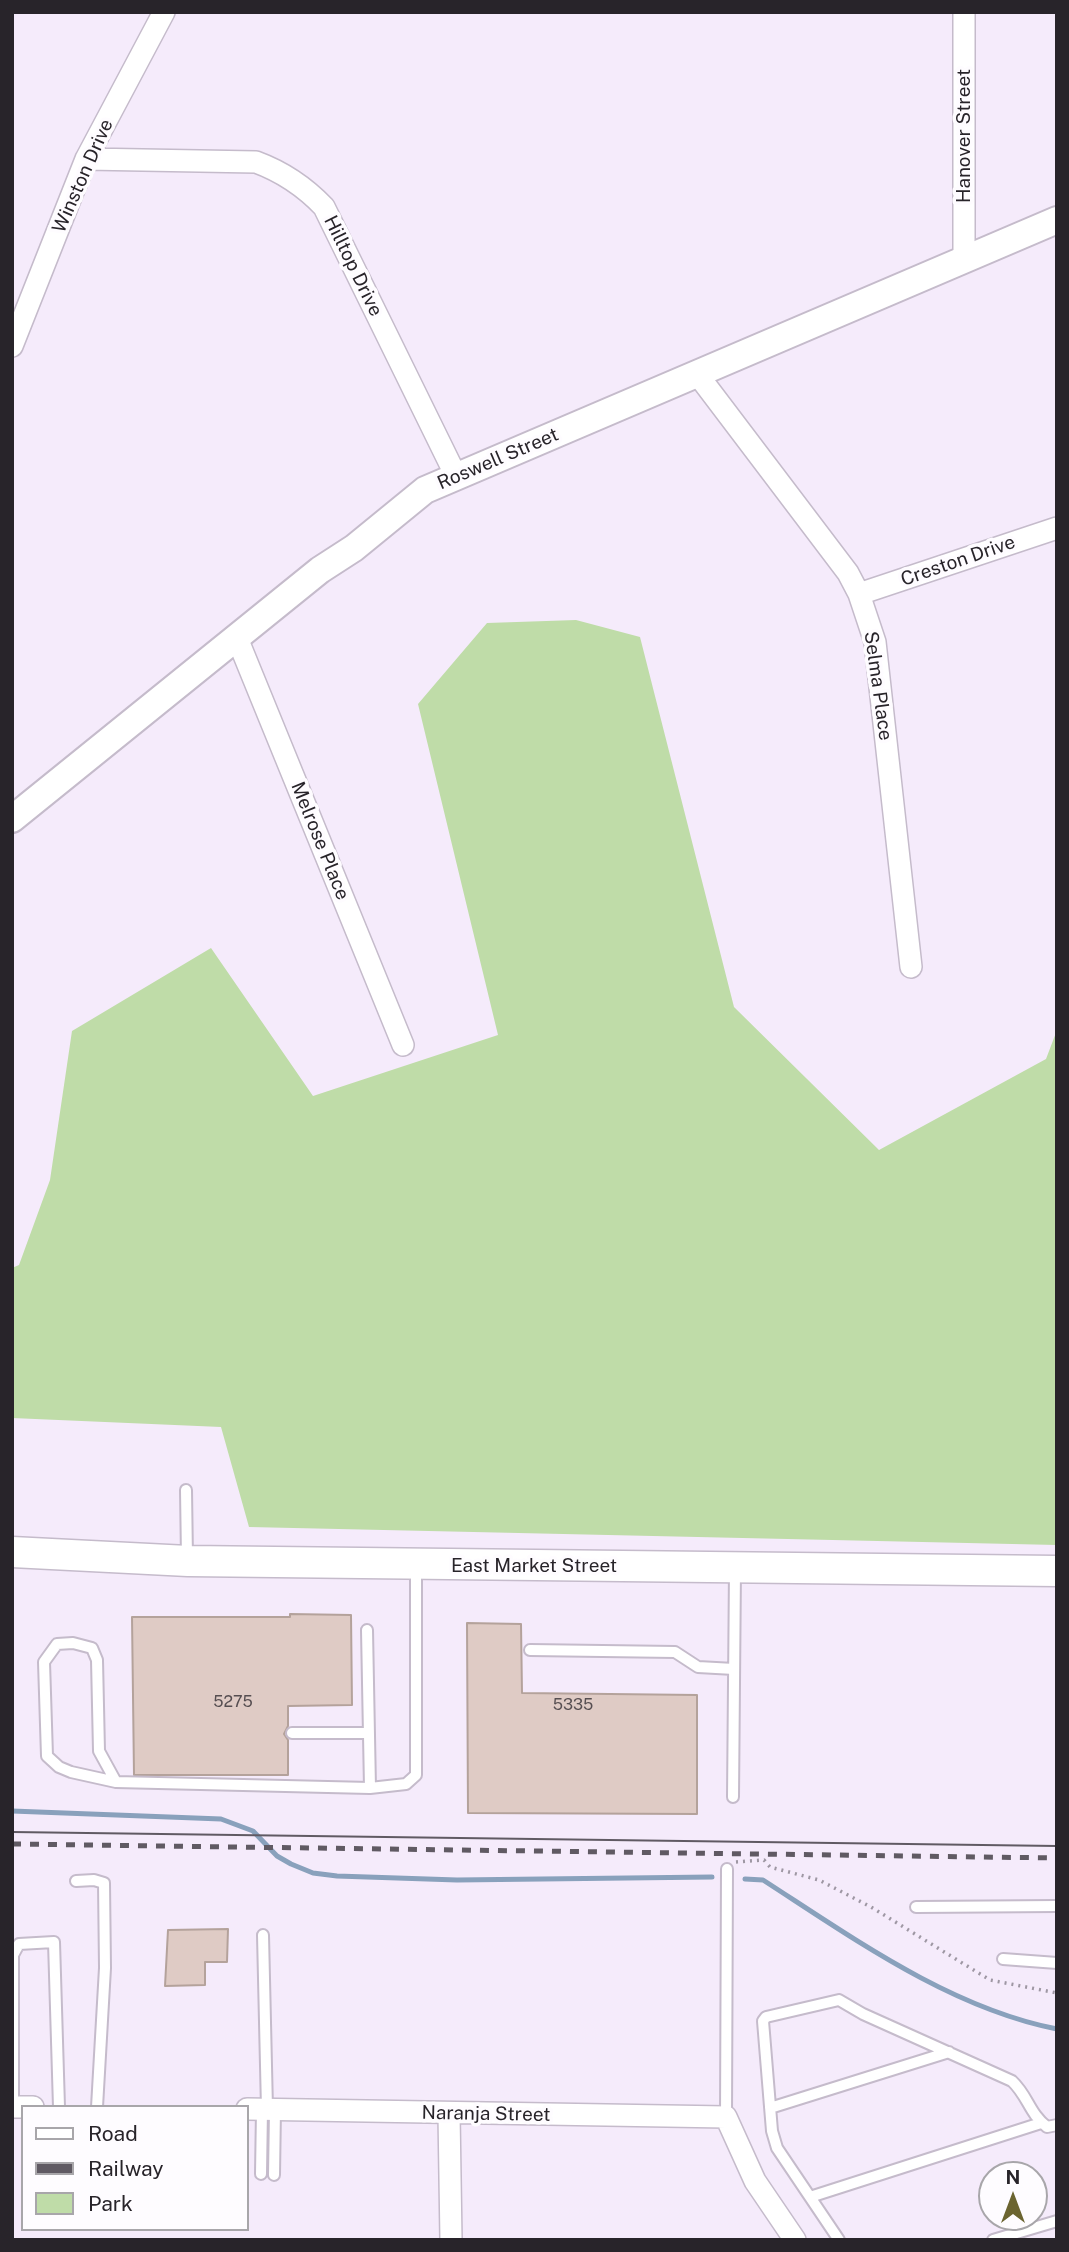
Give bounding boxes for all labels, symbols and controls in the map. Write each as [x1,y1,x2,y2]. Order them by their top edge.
street label: Hanover Street [953,69,975,203]
street label: Winston Drive [48,116,118,236]
street label: Hilltop Drive [319,212,387,320]
street label: Roswell Street [434,423,562,495]
street label: Creston Drive [898,531,1018,591]
street label: Selma Place [859,630,897,742]
street label: Melrose Place [286,779,354,903]
street label: East Market Street [451,1555,617,1577]
house number: 5275 [213,1692,253,1712]
house number: 5335 [553,1695,593,1715]
street label: Naranja Street [421,2101,551,2127]
legend [21,2105,248,2231]
text: Road [88,2121,138,2146]
text: Railway [88,2156,164,2181]
north arrow [978,2161,1048,2231]
text: N [1006,2166,1020,2188]
text: Park [88,2191,133,2216]

